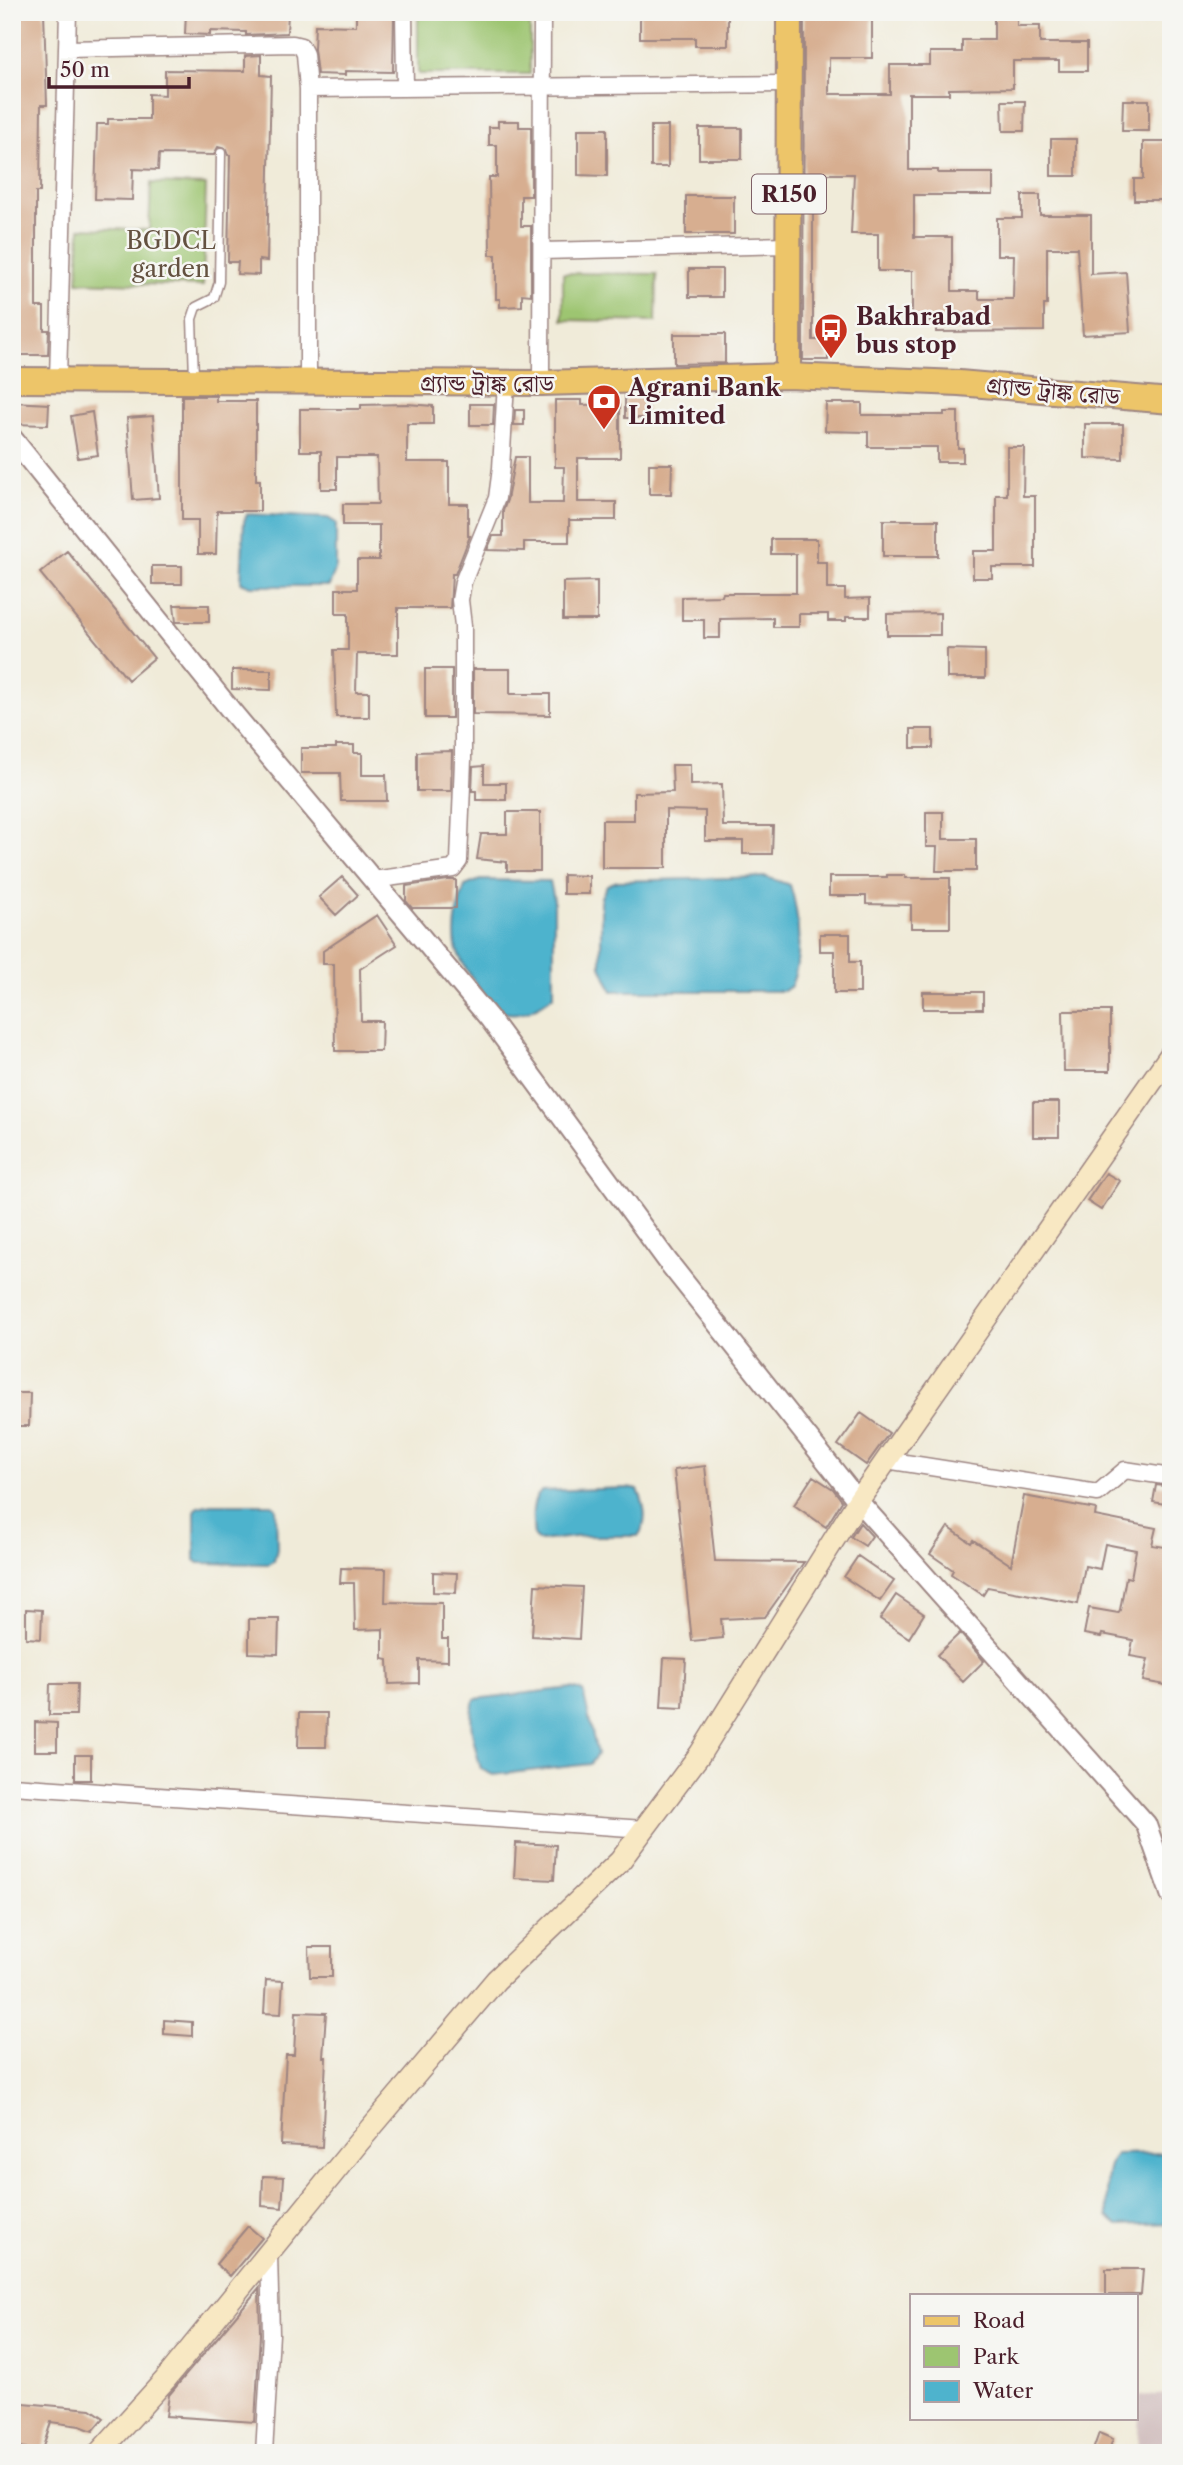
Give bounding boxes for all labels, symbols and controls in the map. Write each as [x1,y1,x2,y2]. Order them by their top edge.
scale bar [49,46,189,90]
text: 50 m [60,57,110,82]
road number: R150 [752,174,826,214]
park label: BGDCL garden [126,226,216,283]
place label: Bakhrabad bus stop [855,302,991,359]
bus stop icon: Bakhrabad bus stop [812,311,850,360]
street label: গ্র্যান্ড ট্রাঙ্ক রোড [420,369,555,398]
street label: গ্র্যান্ড ট্রাঙ্ক রোড [985,371,1122,411]
place label: Agrani Bank Limited [627,373,782,430]
bank icon: Agrani Bank Limited [585,382,623,431]
legend [910,2294,1138,2420]
text: Road [973,2308,1025,2333]
text: Park [973,2344,1019,2369]
text: Water [972,2378,1033,2403]

